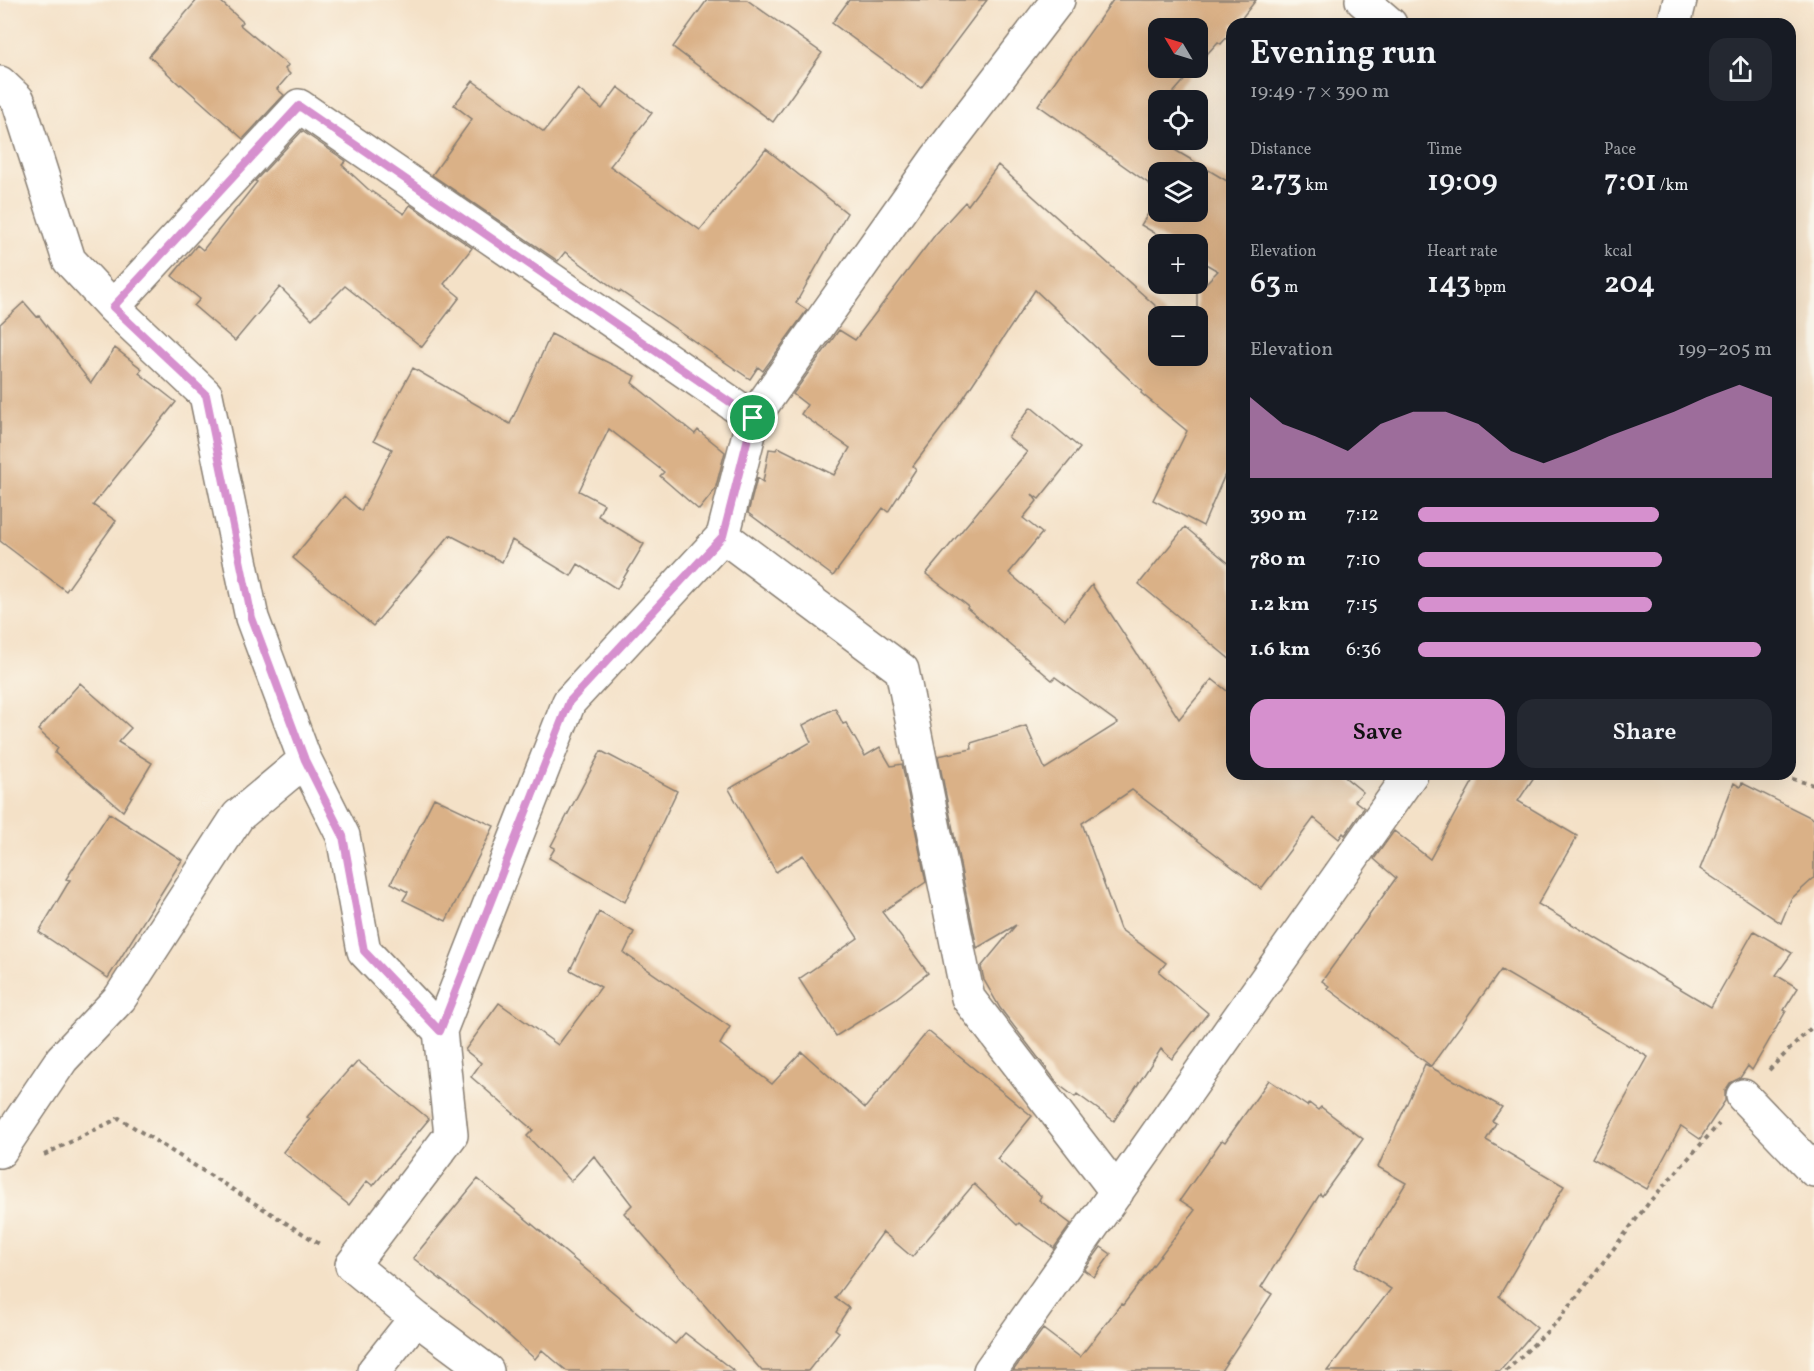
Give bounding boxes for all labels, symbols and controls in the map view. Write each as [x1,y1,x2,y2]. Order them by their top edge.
north arrow [1148,18,1208,78]
map controls [1148,18,1208,366]
text: Evening run [1250,32,1437,78]
button: share [1709,38,1772,101]
text: 19:49 · 7 × 390 m [1250,78,1390,106]
button: locate [1148,90,1208,150]
text: Distance [1250,139,1311,161]
text: Time [1427,139,1462,161]
text: Pace [1604,139,1636,161]
text: 2.73 [1250,161,1302,203]
text: 19:09 [1427,161,1498,203]
text: 7:01 [1604,161,1657,203]
button: layers [1148,162,1208,222]
text: km [1302,175,1328,197]
text: /km [1657,175,1688,197]
button: + [1148,234,1208,294]
text: Elevation [1250,241,1317,263]
text: Heart rate [1427,241,1498,263]
text: kcal [1604,241,1632,263]
text: 63 [1250,263,1281,305]
text: 143 [1427,263,1471,305]
text: 204 [1604,263,1655,305]
text: m [1281,277,1298,299]
text: bpm [1471,277,1506,299]
button: − [1148,306,1208,366]
text: Elevation [1250,336,1333,364]
text: 199–205 m [1678,336,1772,364]
pin [727,392,778,443]
icon: arrive [736,401,769,434]
text: 390 m [1250,501,1307,529]
text: 7:12 [1346,501,1379,529]
text: 780 m [1250,546,1306,574]
text: 7:10 [1346,546,1380,574]
text: 1.2 km [1250,591,1310,619]
text: 7:15 [1346,591,1378,619]
text: 1.6 km [1250,636,1310,664]
text: 6:36 [1346,636,1381,664]
button: Save [1250,699,1505,768]
button: Share [1517,699,1772,768]

